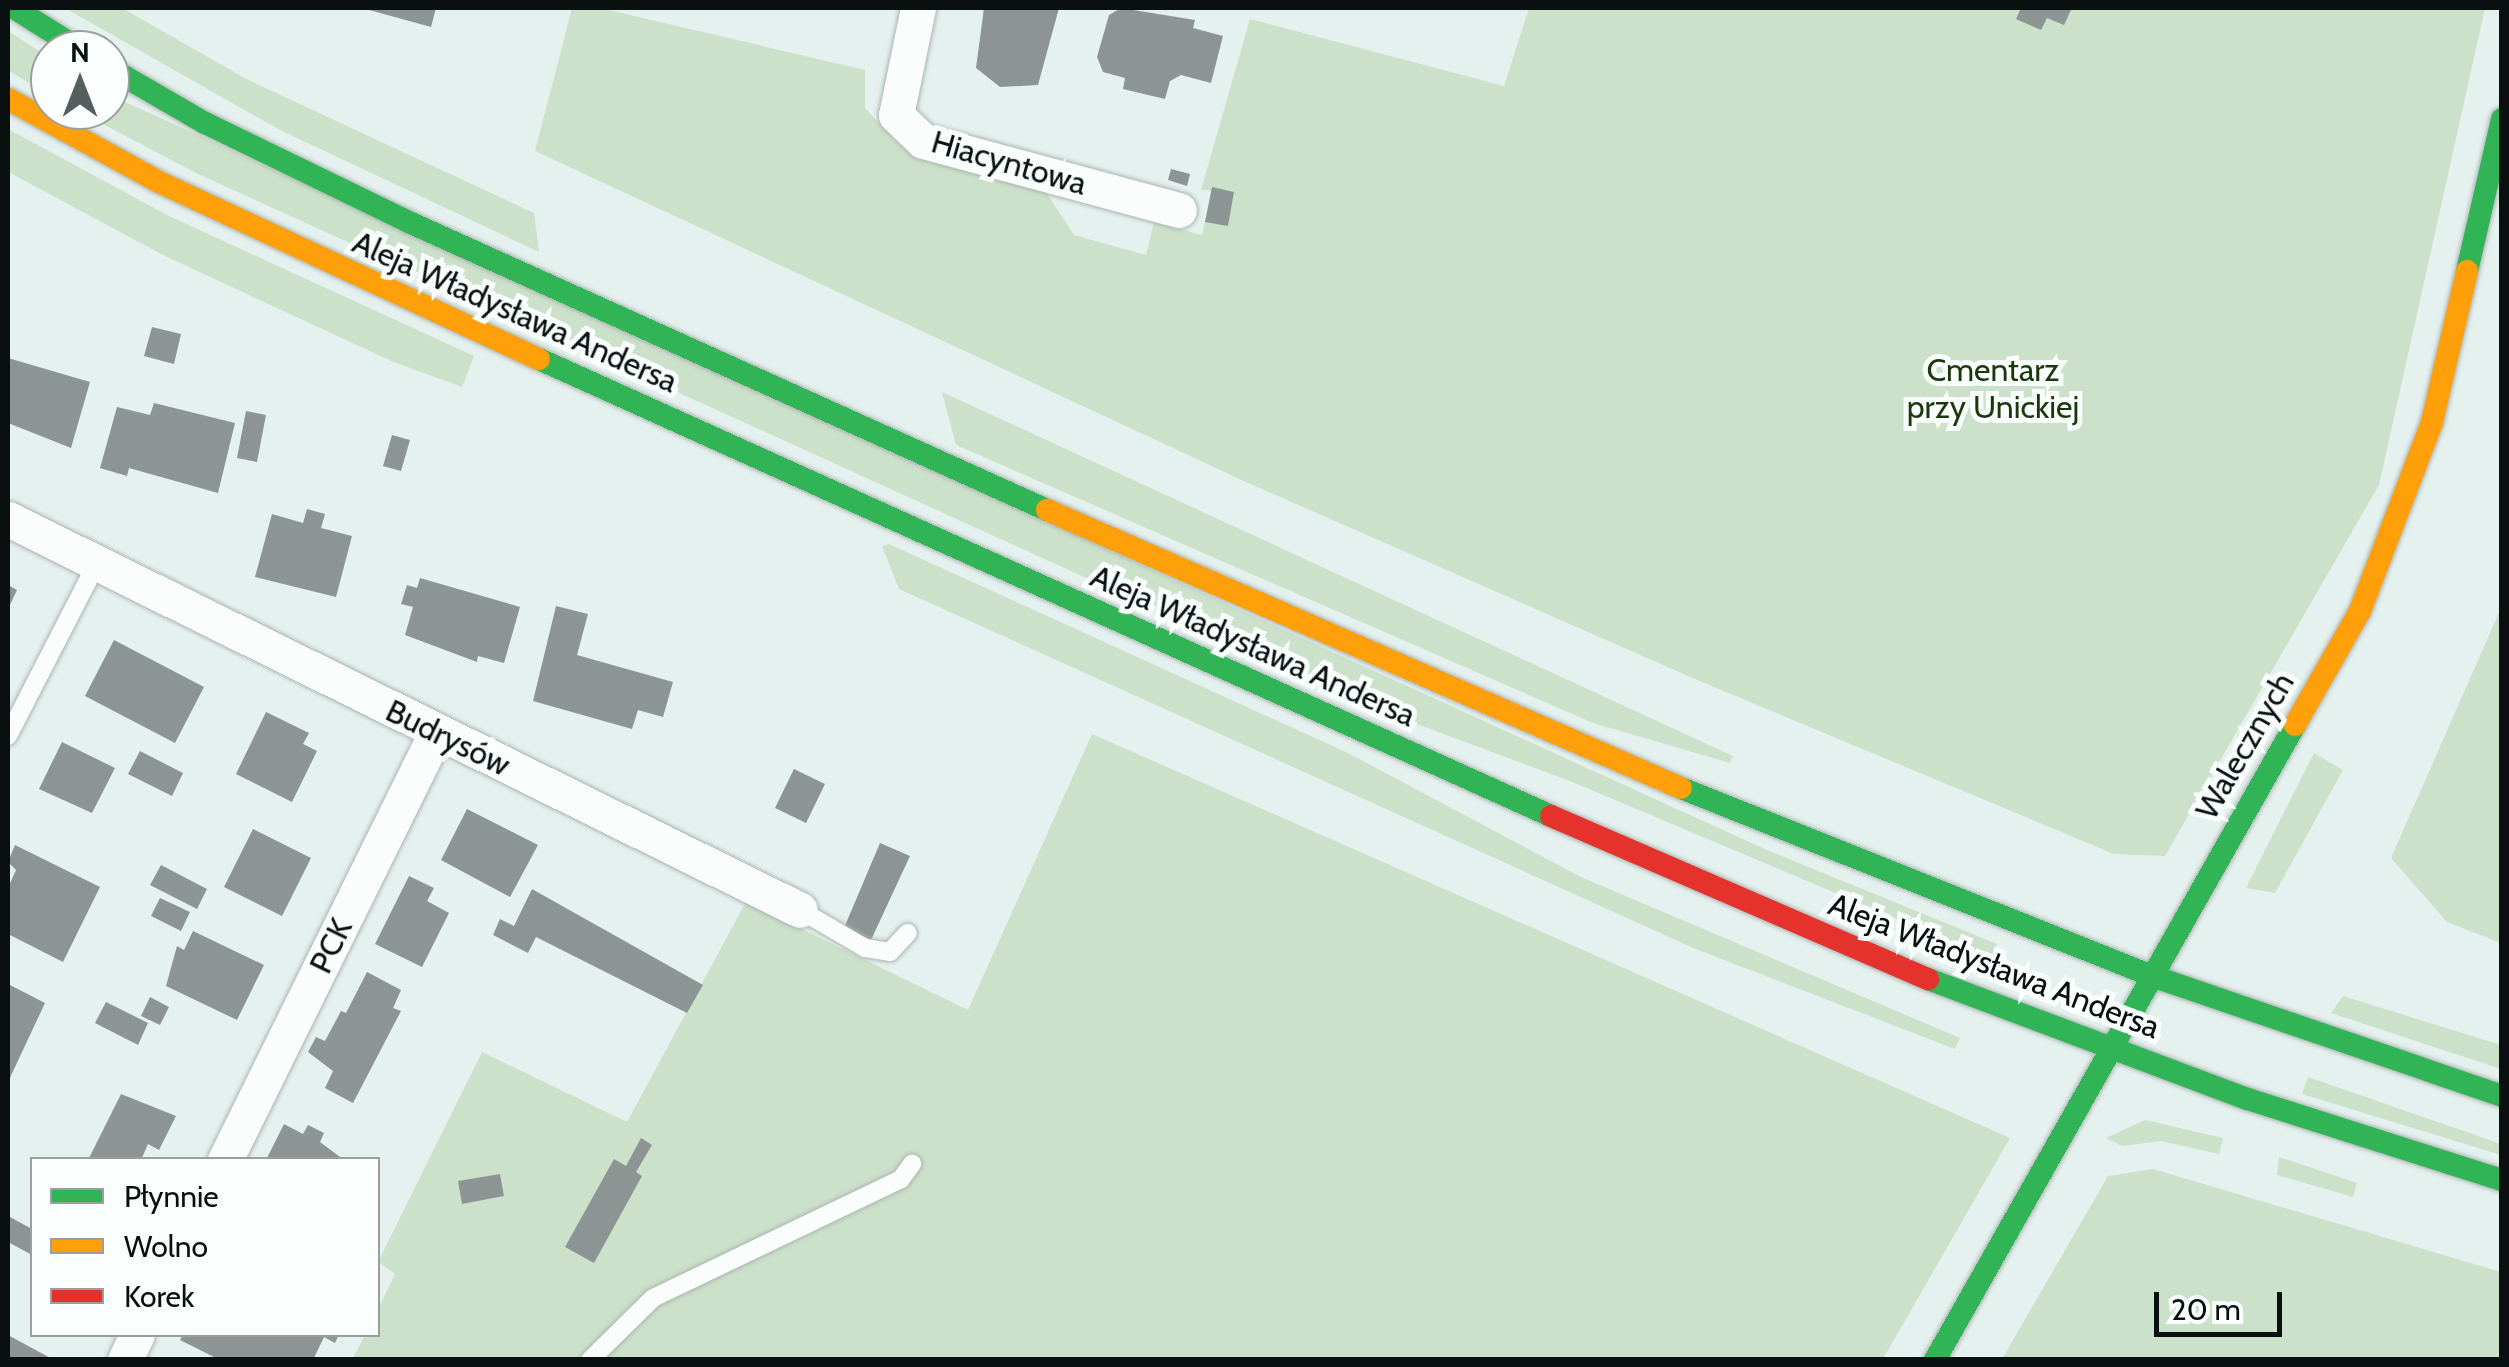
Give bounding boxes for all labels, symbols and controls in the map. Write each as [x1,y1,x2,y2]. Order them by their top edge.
north arrow [30,30,130,130]
text: N [70,35,90,69]
street label: Hiacyntowa [927,123,1091,203]
street label: Aleja Władysława Andersa [347,223,683,401]
park label: Cmentarz przy Unickiej [1907,352,2079,427]
street label: Aleja Władysława Andersa [1085,557,1421,735]
street label: Walecznych [2188,666,2302,826]
street label: Budrysów [380,691,516,785]
street label: Aleja Władysława Andersa [1823,885,2165,1047]
street label: PCK [301,912,361,980]
legend [30,1157,380,1337]
text: Płynnie [124,1178,219,1215]
text: Wolno [124,1228,208,1265]
scale bar [2159,1272,2286,1334]
text: Korek [124,1278,194,1315]
text: 20 m [2171,1291,2241,1328]

